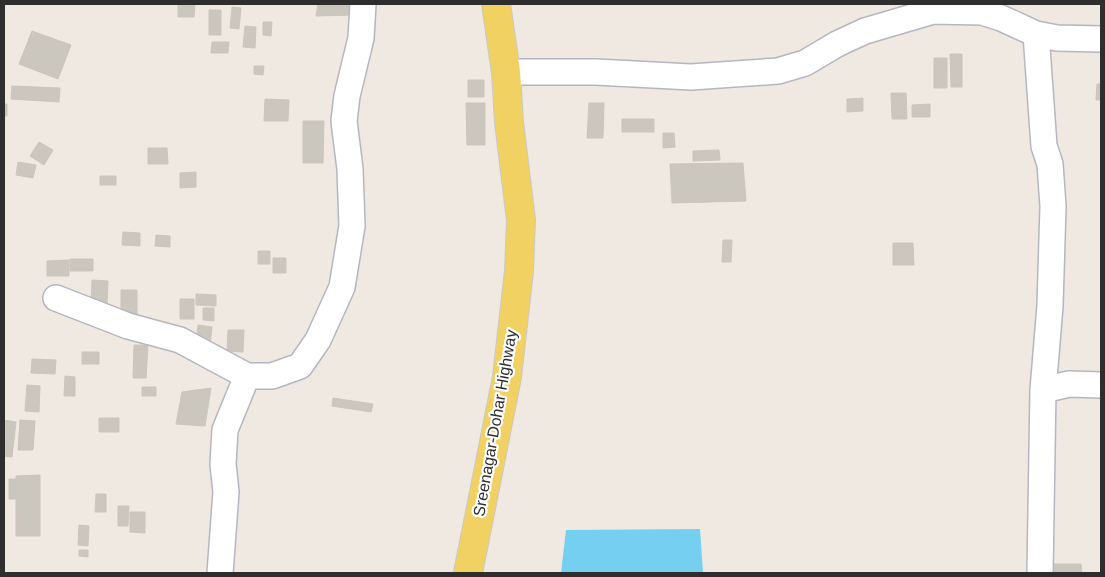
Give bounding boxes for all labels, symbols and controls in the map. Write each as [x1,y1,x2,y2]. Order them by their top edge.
street label: Sreenagar-Dohar Highway [470,328,520,518]

